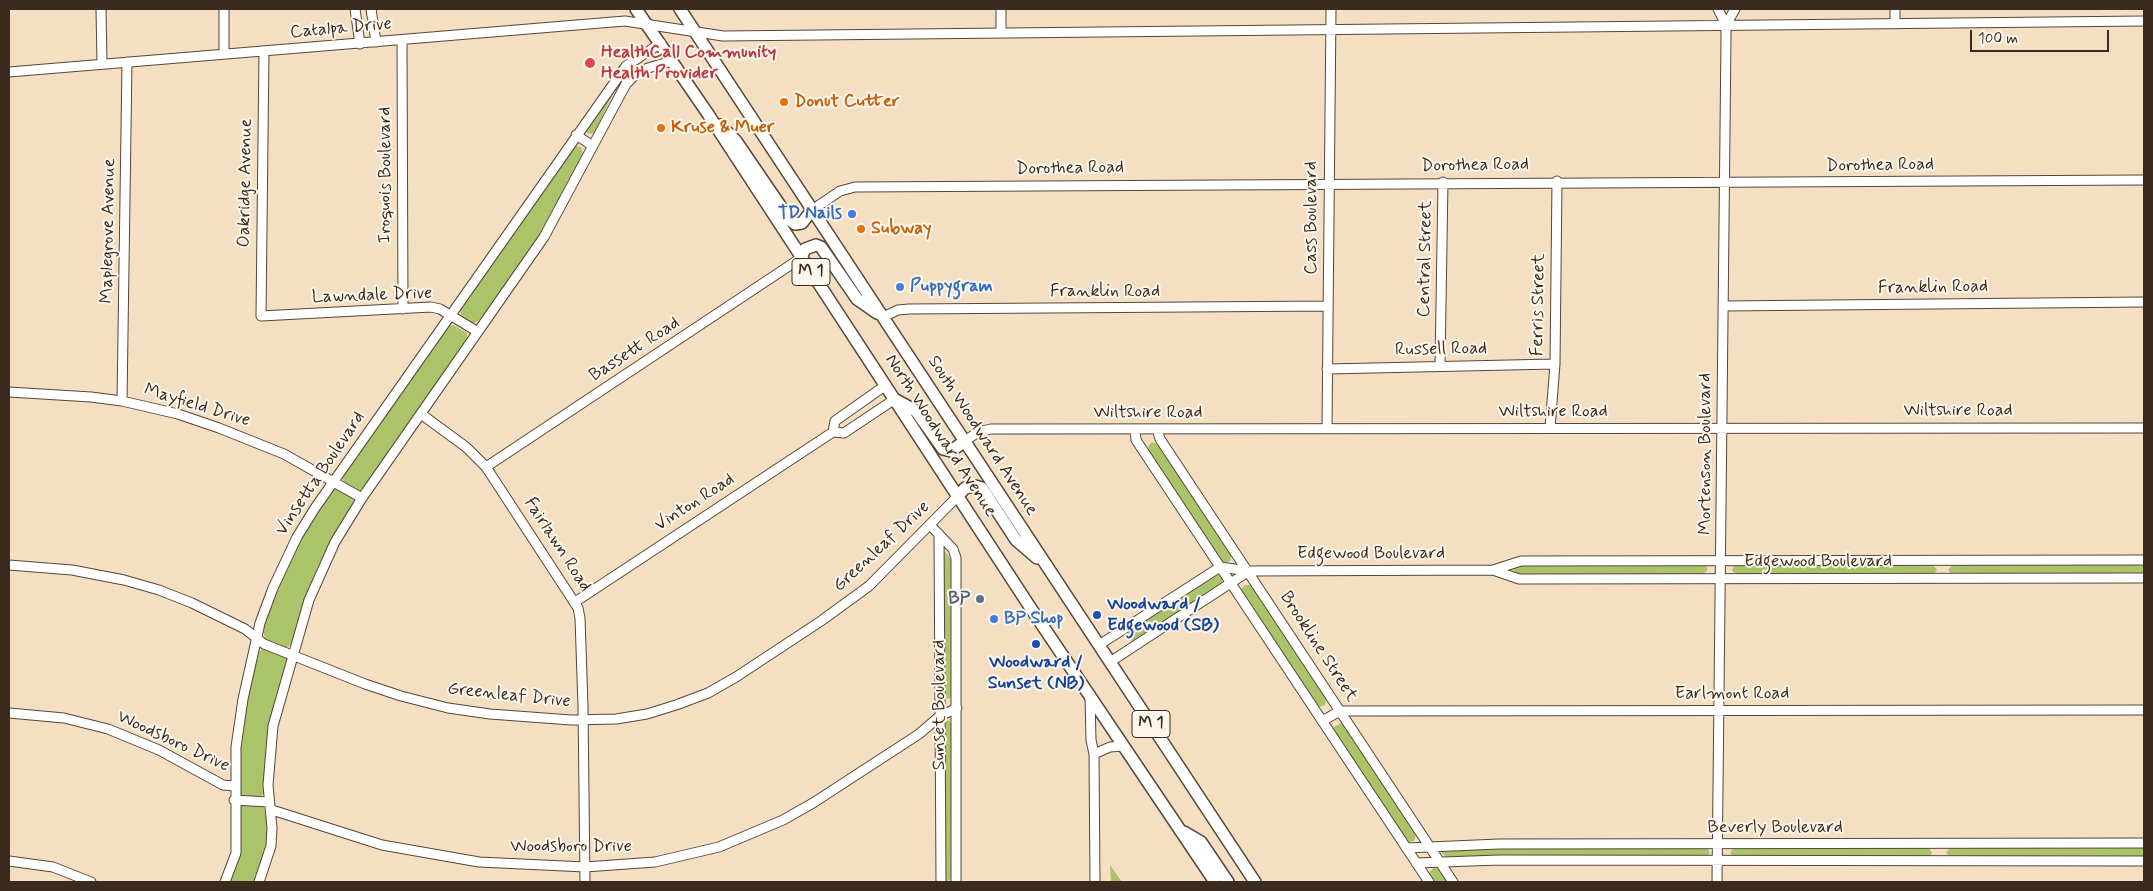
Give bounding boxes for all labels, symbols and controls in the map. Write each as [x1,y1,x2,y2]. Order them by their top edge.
street label: Catalpa Drive [289,14,393,44]
scale bar [1973,20,2112,52]
text: 100 m [1978,29,2018,49]
place label: HealthCall Community Health Provider [601,42,776,84]
marker: HealthCall Community Health Provider [583,56,597,70]
place label: Donut Cutter [794,91,900,113]
marker: Donut Cutter [778,96,790,108]
street label: Iroquois Boulevard [375,107,397,243]
place label: Kruse & Muer [671,117,774,139]
street label: Oakridge Avenue [234,118,258,248]
marker: Kruse & Muer [655,122,667,134]
street label: Dorothea Road [1421,154,1529,178]
street label: Dorothea Road [1826,154,1934,178]
street label: Dorothea Road [1016,157,1124,181]
street label: Maplegrove Avenue [97,158,121,304]
street label: Cass Boulevard [1301,161,1323,275]
street label: Central Street [1414,200,1438,318]
place label: TD Nails [778,203,842,225]
marker: TD Nails [846,208,858,220]
place label: Subway [871,218,932,240]
marker: Subway [855,223,867,235]
street label: Ferris Street [1527,254,1551,356]
road number: M 1 [792,258,830,286]
place label: Puppygram [910,276,993,298]
street label: Franklin Road [1878,276,1988,300]
marker: Puppygram [894,281,906,293]
street label: Franklin Road [1050,281,1160,303]
street label: Lawndale Drive [311,283,433,309]
street label: Bassett Road [586,313,684,387]
street label: Russell Road [1395,338,1487,362]
street label: North Woodward Avenue [879,351,1001,521]
street label: South Woodward Avenue [922,352,1042,520]
street label: Mortenson Boulevard [1695,373,1717,535]
street label: Mayfield Drive [141,380,253,432]
street label: Wiltshire Road [1904,400,2012,422]
street label: Wiltshire Road [1499,401,1607,423]
street label: Wiltshire Road [1094,402,1202,424]
street label: Vinsetta Boulevard [272,408,370,540]
street label: Vinton Road [651,469,739,537]
street label: Fairlawn Road [519,494,595,596]
street label: Greenleaf Drive [829,497,935,597]
street label: Edgewood Boulevard [1297,543,1445,565]
street label: Edgewood Boulevard [1744,551,1892,573]
place label: BP [948,588,970,610]
street label: Brookline Street [1274,588,1362,706]
marker: BP [974,593,986,605]
place label: Woodward / Edgewood (SB) [1107,594,1219,636]
place label: BP Shop [1004,608,1064,630]
marker: Woodward / Edgewood (SB) [1091,609,1103,621]
marker: BP Shop [988,613,1000,625]
marker: Woodward / Sunset (NB) [1030,638,1042,650]
street label: Sunset Boulevard [929,640,951,770]
place label: Woodward / Sunset (NB) [988,652,1084,694]
street label: Greenleaf Drive [446,679,572,713]
street label: Earlmont Road [1675,683,1789,705]
street label: Woodsboro Drive [113,707,233,777]
road number: M 1 [1132,711,1170,738]
street label: Beverly Boulevard [1707,817,1843,839]
street label: Woodsboro Drive [510,836,632,858]

